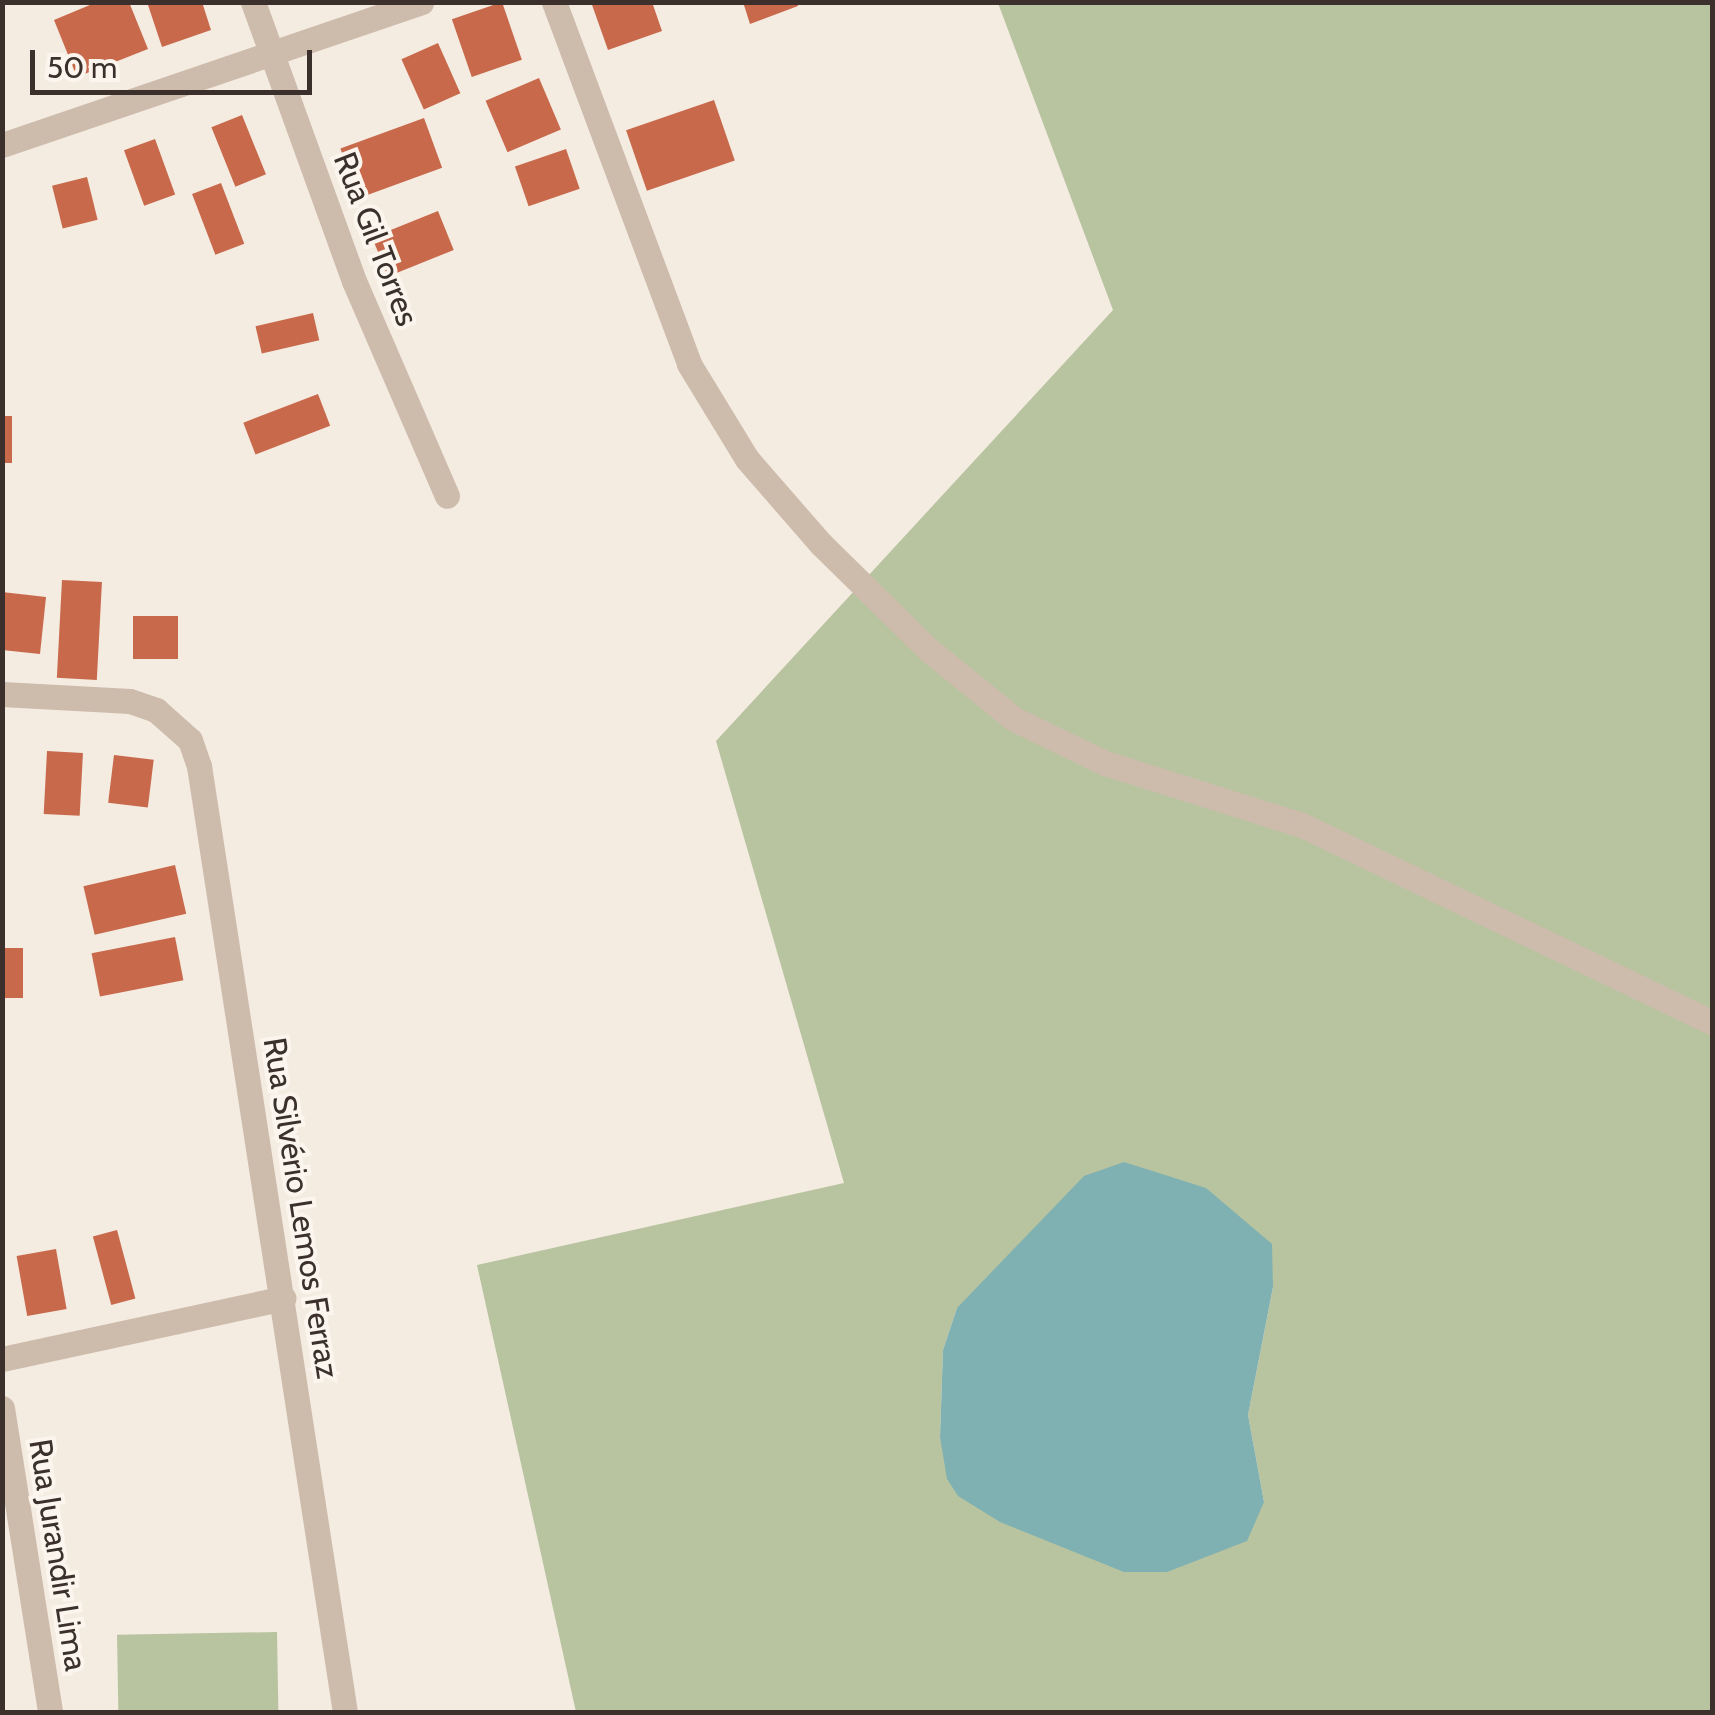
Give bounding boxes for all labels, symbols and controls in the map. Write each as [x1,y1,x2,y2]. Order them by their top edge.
scale bar [35,30,318,92]
text: 50 m [47,49,117,86]
street label: Rua Gil Torres [325,147,427,331]
street label: Rua Silvério Lemos Ferraz [255,1035,347,1381]
street label: Rua Jurandir Lima [21,1436,95,1674]

